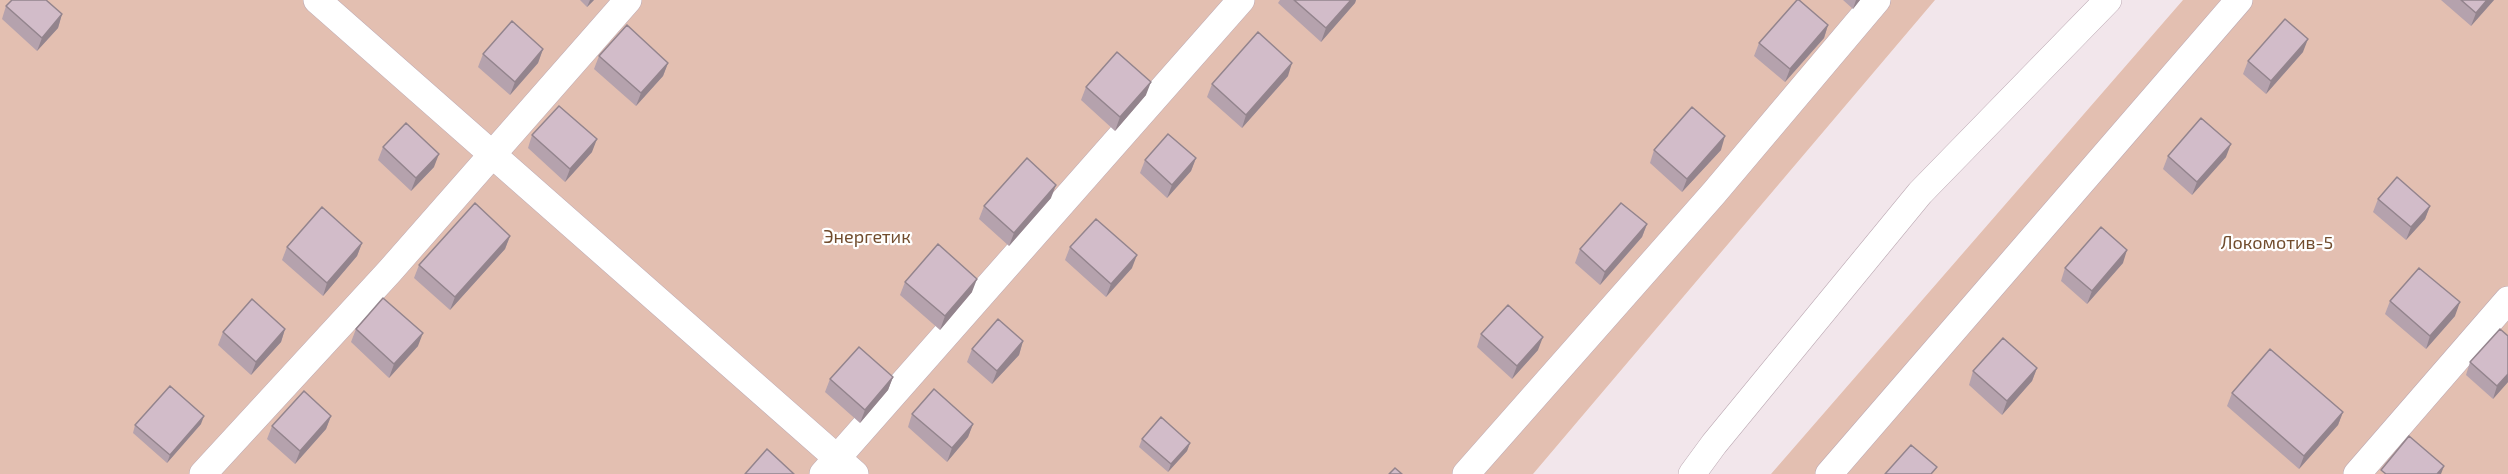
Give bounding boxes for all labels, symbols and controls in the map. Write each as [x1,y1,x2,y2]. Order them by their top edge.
park label: Энергетик [823,226,911,248]
park label: Локомотив-5 [2221,232,2333,254]

